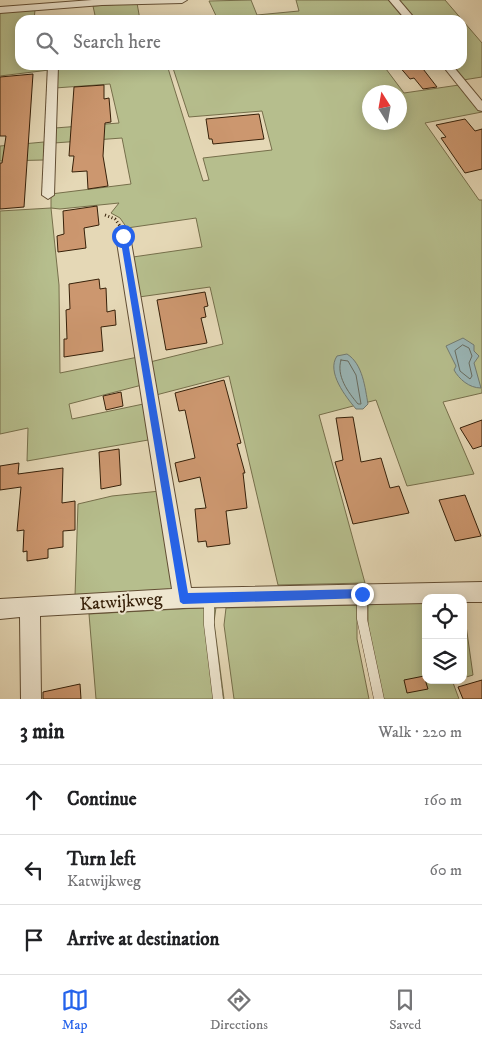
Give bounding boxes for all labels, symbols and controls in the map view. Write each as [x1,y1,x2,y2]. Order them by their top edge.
search box [15,15,467,70]
icon: search [33,29,61,57]
text: Search here [73,31,161,54]
north arrow [362,85,407,130]
route start [112,225,135,248]
route end [351,583,374,606]
street label: Katwijkweg [79,588,163,616]
map controls [422,594,467,684]
button: locate [422,594,467,639]
button: layers [422,639,467,684]
text: 3 min [20,719,65,745]
text: Walk · 220 m [378,722,462,742]
icon: ahead [20,786,48,814]
text: Continue [67,788,137,811]
text: 160 m [424,790,462,810]
text: Turn left [67,848,136,871]
icon: left [20,856,48,884]
text: 60 m [430,860,462,880]
text: Katwijkweg [67,871,141,891]
icon: arrive [20,926,48,954]
text: Arrive at destination [67,928,219,951]
tab: Map [61,986,89,1034]
tab: Directions [210,986,268,1034]
tab: Saved [389,986,421,1034]

